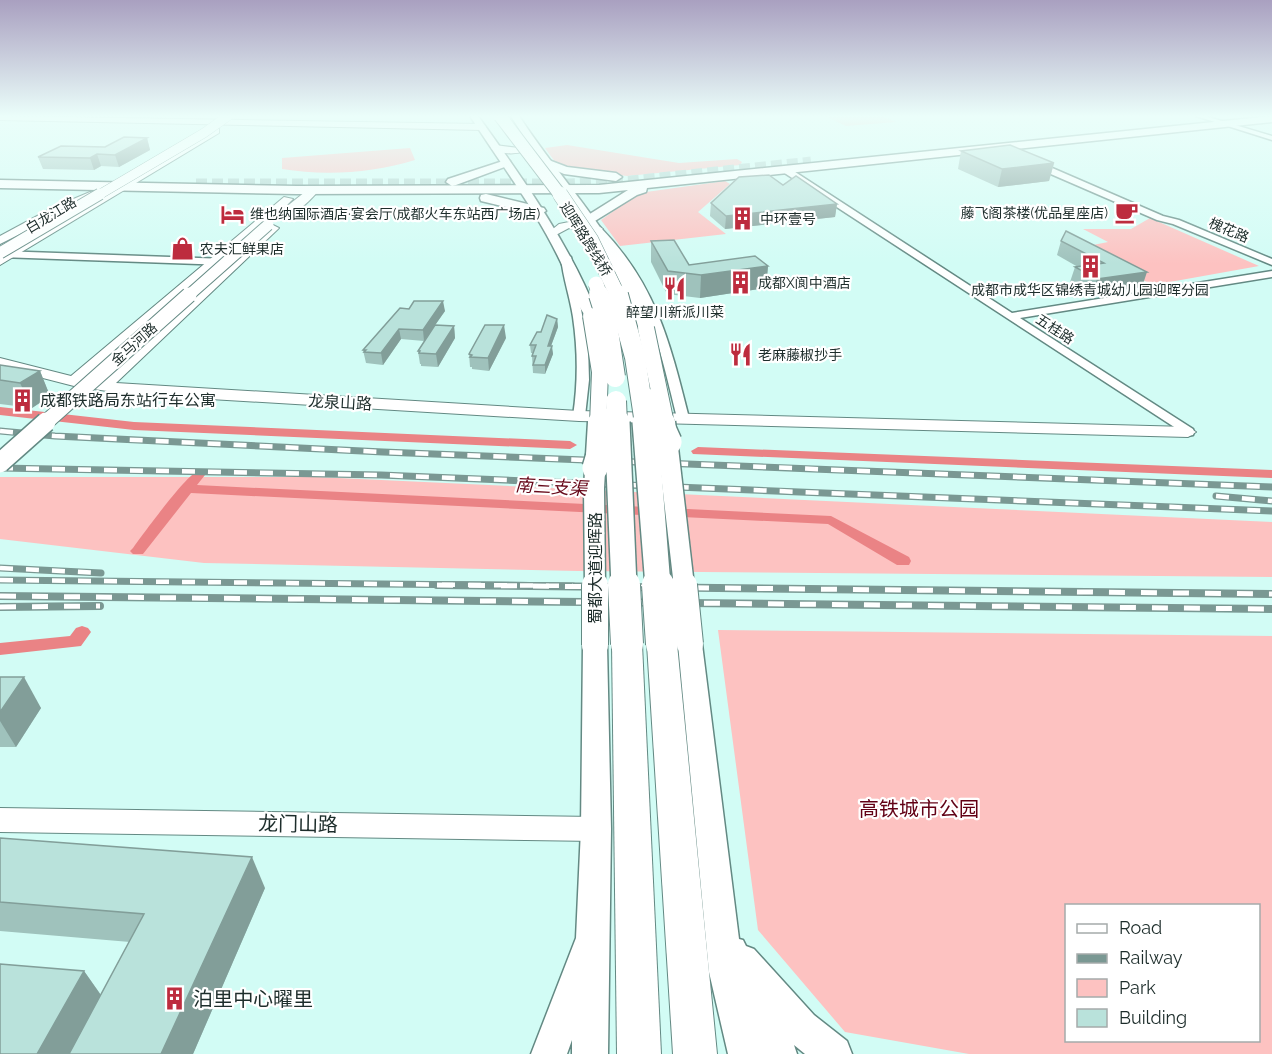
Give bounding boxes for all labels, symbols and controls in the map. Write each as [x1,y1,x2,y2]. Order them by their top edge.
street label: 白龙江路 [23,194,79,236]
street label: 迎晖路跨线桥 [557,199,615,279]
cafe icon: 藤飞阁茶楼(优品星座店) [1113,200,1139,226]
hotel icon: 维也纳国际酒店·宴会厅(成都火车东站西广场店) [219,201,245,227]
place label: 藤飞阁茶楼(优品星座店) [960,205,1108,221]
place label: 维也纳国际酒店·宴会厅(成都火车东站西广场店) [250,206,540,222]
building icon: 中环壹号 [729,206,755,232]
place label: 中环壹号 [760,211,816,227]
street label: 槐花路 [1207,214,1251,246]
shop icon: 农夫汇鲜果店 [169,236,195,262]
place label: 农夫汇鲜果店 [200,241,284,257]
building icon: 成都市成华区锦绣青城幼儿园迎晖分园 [1077,253,1103,279]
building icon: 成都X阆中酒店 [727,270,753,296]
restaurant icon: 醉望川新派川菜 [662,275,688,301]
place label: 成都X阆中酒店 [758,275,851,291]
place label: 成都市成华区锦绣青城幼儿园迎晖分园 [971,282,1209,298]
place label: 醉望川新派川菜 [626,304,724,320]
street label: 五桂路 [1033,311,1077,347]
street label: 金马河路 [108,319,160,369]
restaurant icon: 老麻藤椒抄手 [727,342,753,368]
place label: 老麻藤椒抄手 [758,347,842,363]
building icon: 成都铁路局东站行车公寓 [9,387,35,413]
place label: 成都铁路局东站行车公寓 [40,391,216,410]
street label: 龙泉山路 [308,391,372,414]
water label: 南三支渠 [515,474,591,499]
street label: 蜀都大道迎晖路 [586,512,605,624]
park label: 高铁城市公园 [859,797,979,821]
street label: 龙门山路 [258,811,338,837]
legend [1065,904,1260,1042]
text: Road [1119,917,1162,938]
text: Railway [1119,947,1183,968]
text: Park [1119,977,1156,998]
building icon: 泊里中心曜里 [162,986,188,1012]
place label: 泊里中心曜里 [193,987,313,1011]
text: Building [1119,1007,1187,1028]

